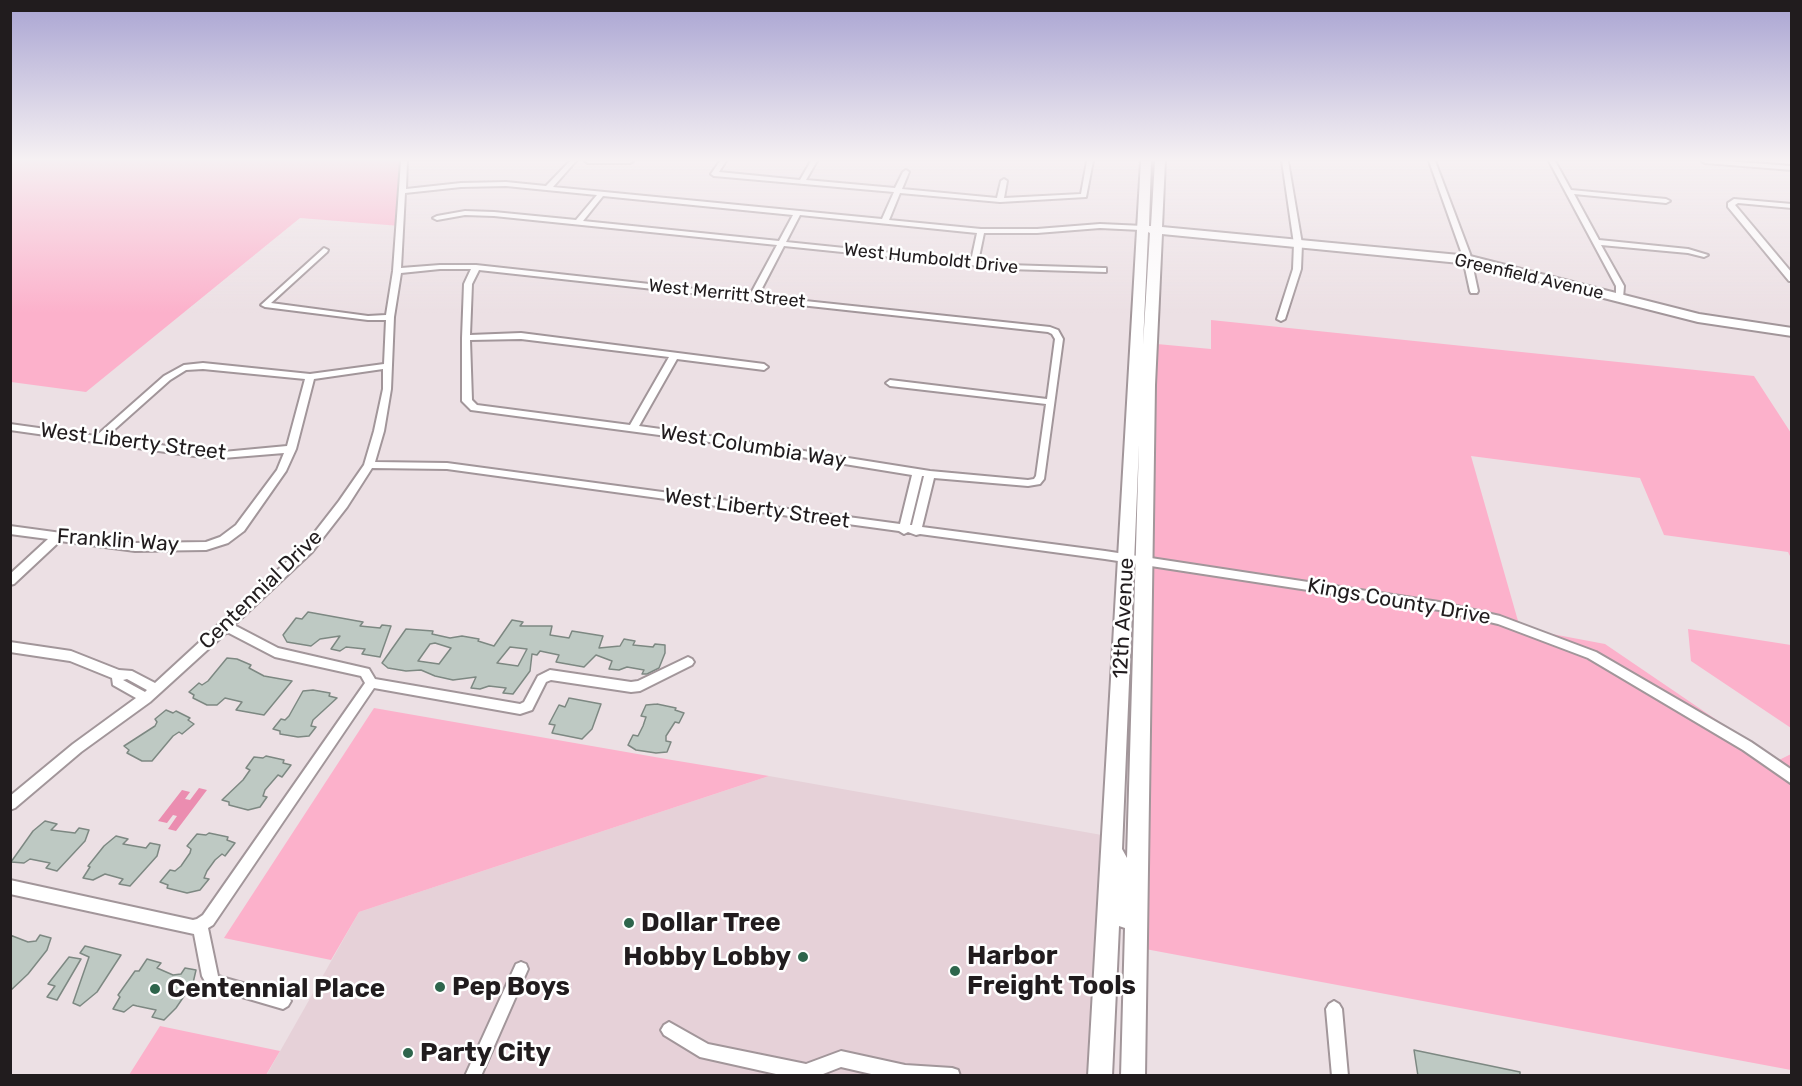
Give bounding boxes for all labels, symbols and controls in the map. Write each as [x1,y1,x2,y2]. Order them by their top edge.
street label: West Humboldt Drive [843,239,1019,279]
street label: Greenfield Avenue [1452,249,1606,305]
street label: West Merritt Street [647,275,807,313]
street label: West Liberty Street [39,418,227,466]
street label: West Columbia Way [658,420,848,474]
street label: West Liberty Street [663,484,851,534]
street label: Franklin Way [56,524,180,558]
street label: Centennial Drive [194,525,328,655]
street label: 12th Avenue [1108,557,1140,679]
street label: Kings County Drive [1305,573,1493,631]
place label: Dollar Tree [641,907,781,939]
marker: Dollar Tree [622,916,636,930]
place label: Harbor Freight Tools [967,940,1136,1002]
place label: Hobby Lobby [623,941,791,973]
marker: Hobby Lobby [796,950,810,964]
marker: Harbor Freight Tools [948,964,962,978]
place label: Pep Boys [452,971,570,1003]
place label: Centennial Place [167,973,385,1005]
marker: Pep Boys [433,980,447,994]
marker: Centennial Place [148,982,162,996]
place label: Party City [420,1037,551,1069]
marker: Party City [401,1046,415,1060]

